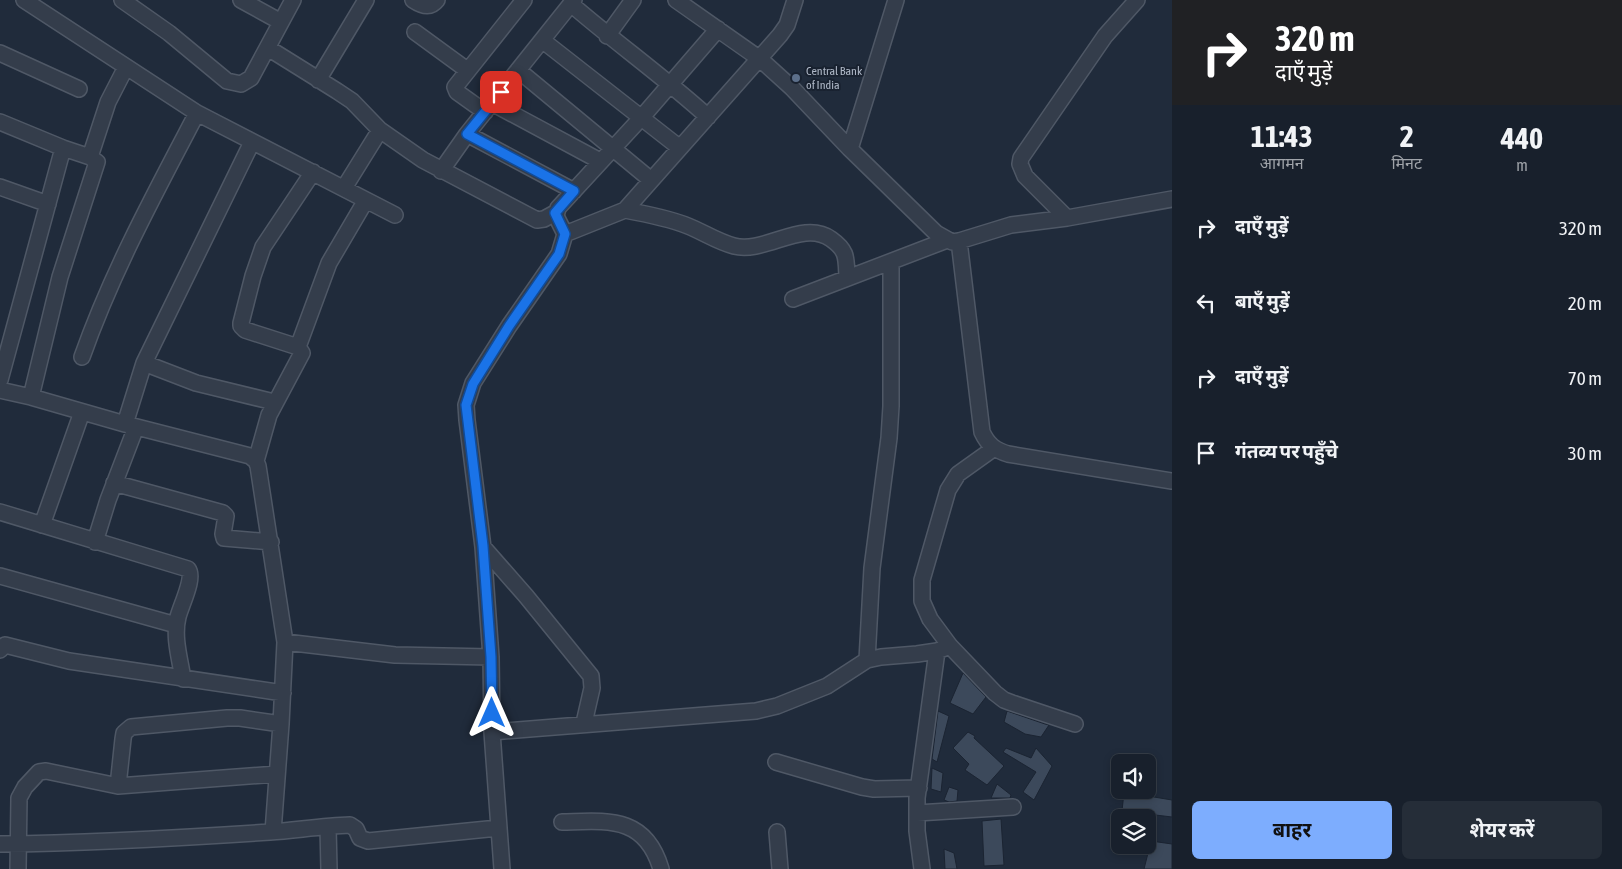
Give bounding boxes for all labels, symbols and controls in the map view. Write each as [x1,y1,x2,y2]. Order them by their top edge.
text: 320 m [1275,18,1354,58]
icon: right [1192,20,1257,85]
text: दाएँ मुड़ें [1275,59,1333,85]
place label: Central Bank of India [806,64,863,92]
pin [480,71,522,113]
marker: Central Bank of India [790,72,802,84]
icon: arrive [487,78,515,106]
text: 11:43 [1251,119,1313,153]
text: 2 [1400,119,1414,153]
text: 440 [1501,121,1543,155]
text: आगमन [1260,154,1304,172]
text: मिनट [1391,154,1422,172]
text: m [1516,156,1528,174]
icon: right [1192,214,1220,242]
text: दाएँ मुड़ें [1235,215,1289,237]
text: 320 m [1559,217,1602,239]
icon: left [1192,289,1220,317]
text: बाएँ मुड़ें [1235,290,1290,312]
text: 20 m [1568,292,1602,314]
icon: right [1192,364,1220,392]
text: दाएँ मुड़ें [1235,365,1289,387]
text: 70 m [1568,367,1602,389]
icon: arrive [1192,439,1220,467]
text: गंतव्य पर पहुँचे [1235,440,1338,462]
text: 30 m [1568,442,1602,464]
position arrow [465,686,517,738]
map controls [1111,754,1156,854]
button: sound [1111,754,1156,799]
button: बाहर [1192,801,1392,859]
button: शेयर करें [1402,801,1602,859]
button: layers [1111,809,1156,854]

